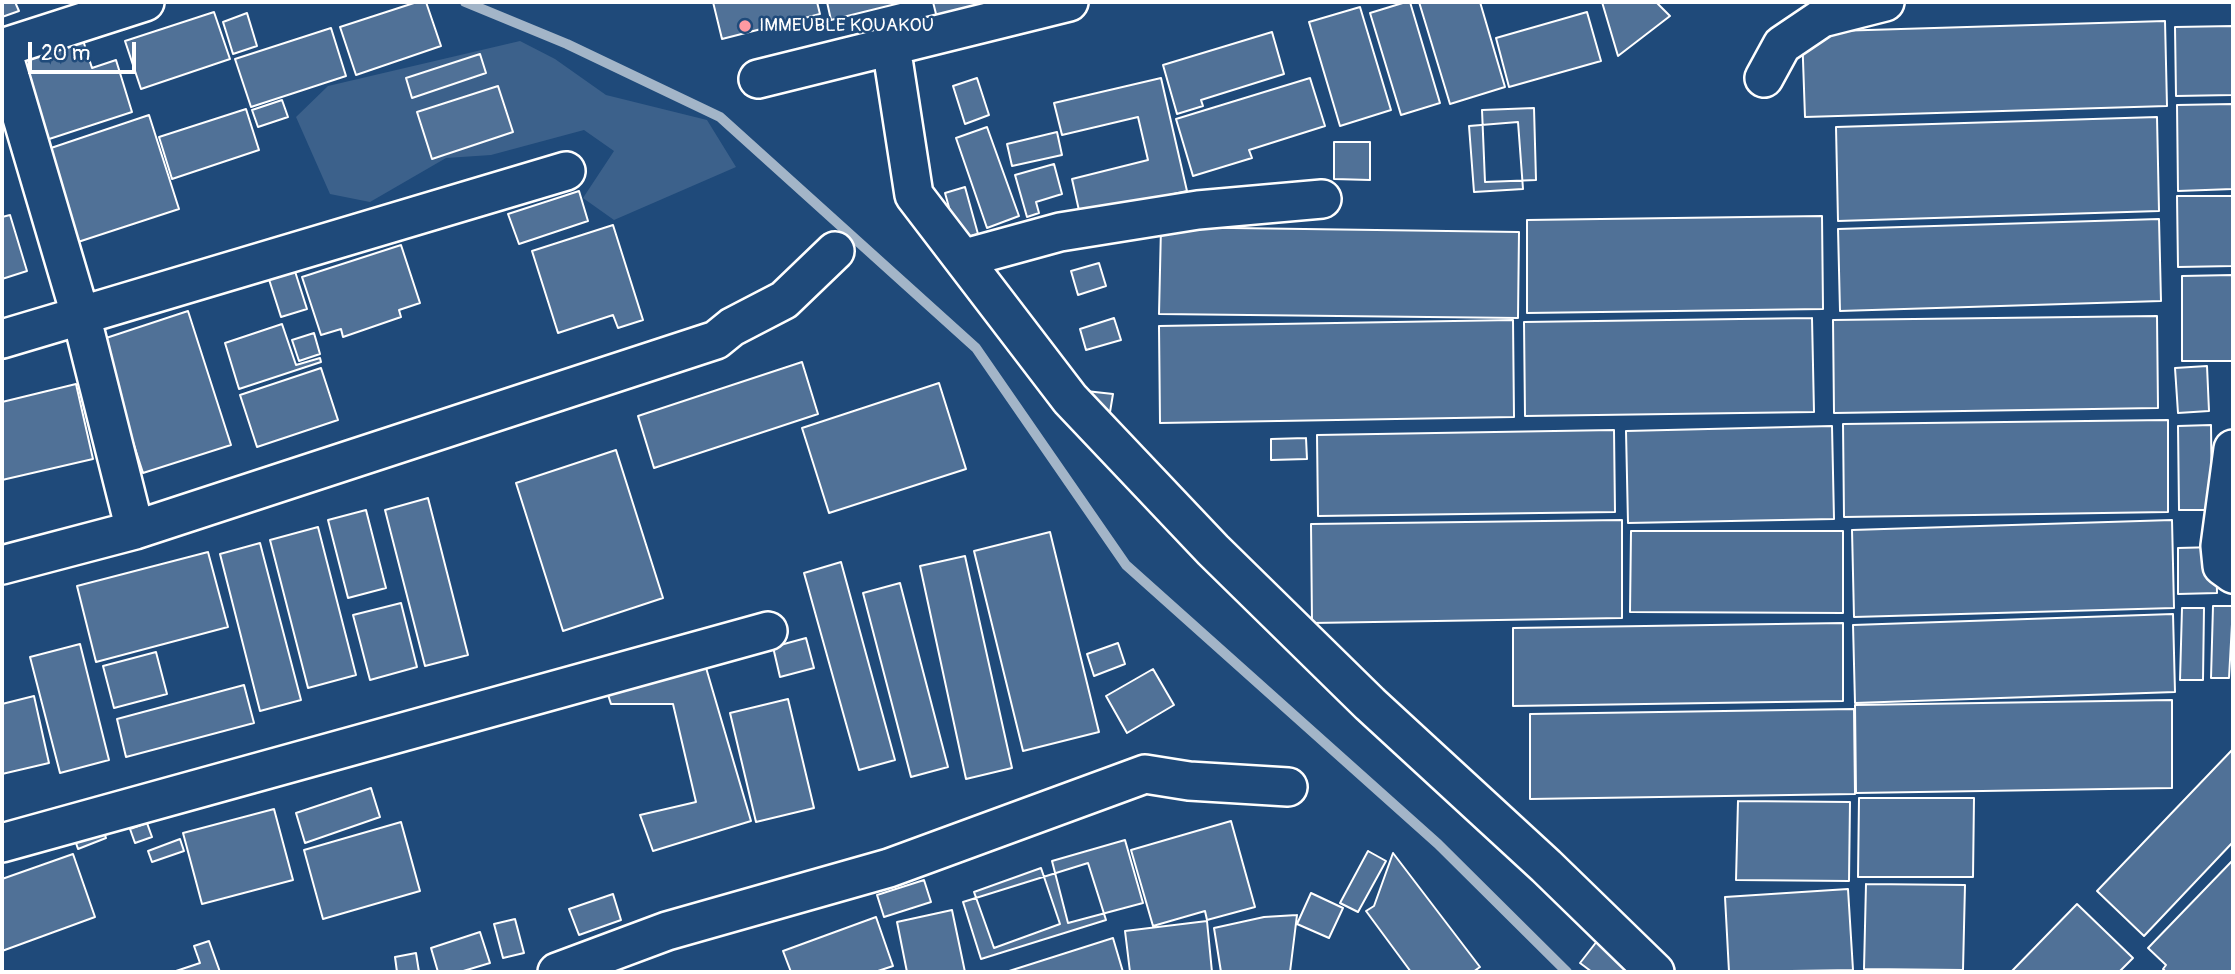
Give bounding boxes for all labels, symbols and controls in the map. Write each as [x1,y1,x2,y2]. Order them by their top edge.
place label: IMMEUBLE KOUAKOU [759,15,934,37]
marker: IMMEUBLE KOUAKOU [737,18,753,34]
scale bar [32,28,140,72]
text: 20 m [41,40,90,67]

